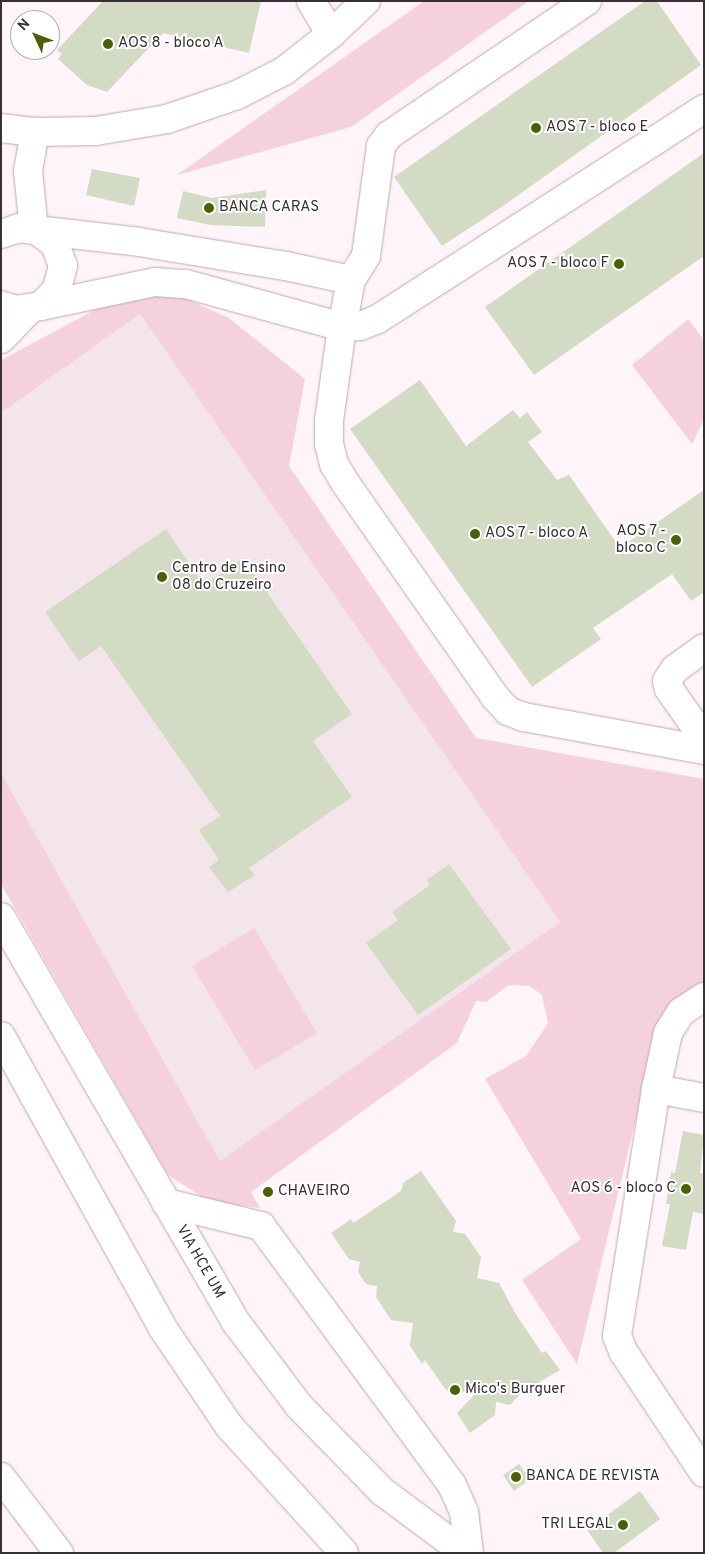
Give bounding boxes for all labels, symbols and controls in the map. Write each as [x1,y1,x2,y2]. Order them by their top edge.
north arrow [10,10,60,60]
text: N [15,16,34,35]
place label: AOS 8 - bloco A [118,35,224,53]
marker: AOS 8 - bloco A [102,38,114,50]
place label: AOS 7 - bloco E [546,119,650,137]
marker: AOS 7 - bloco E [530,122,542,134]
place label: BANCA CARAS [219,199,320,217]
marker: BANCA CARAS [203,202,215,214]
place label: AOS 7 - bloco F [506,255,609,273]
marker: AOS 7 - bloco F [613,258,625,270]
place label: AOS 7 - bloco C [615,522,666,557]
place label: AOS 7 - bloco A [485,525,590,543]
marker: AOS 7 - bloco A [469,528,481,540]
marker: AOS 7 - bloco C [670,534,682,546]
place label: Centro de Ensino 08 do Cruzeiro [172,559,286,594]
marker: Centro de Ensino 08 do Cruzeiro [156,571,168,583]
place label: AOS 6 - bloco C [570,1180,676,1198]
place label: CHAVEIRO [278,1183,350,1201]
marker: AOS 6 - bloco C [680,1183,692,1195]
marker: CHAVEIRO [262,1186,274,1198]
street label: VIA HCE UM [172,1222,228,1302]
place label: Mico's Burguer [465,1381,565,1399]
marker: Mico's Burguer [449,1384,461,1396]
place label: BANCA DE REVISTA [526,1468,660,1486]
marker: BANCA DE REVISTA [510,1471,522,1483]
place label: TRI LEGAL [541,1516,613,1534]
marker: TRI LEGAL [617,1519,629,1531]

